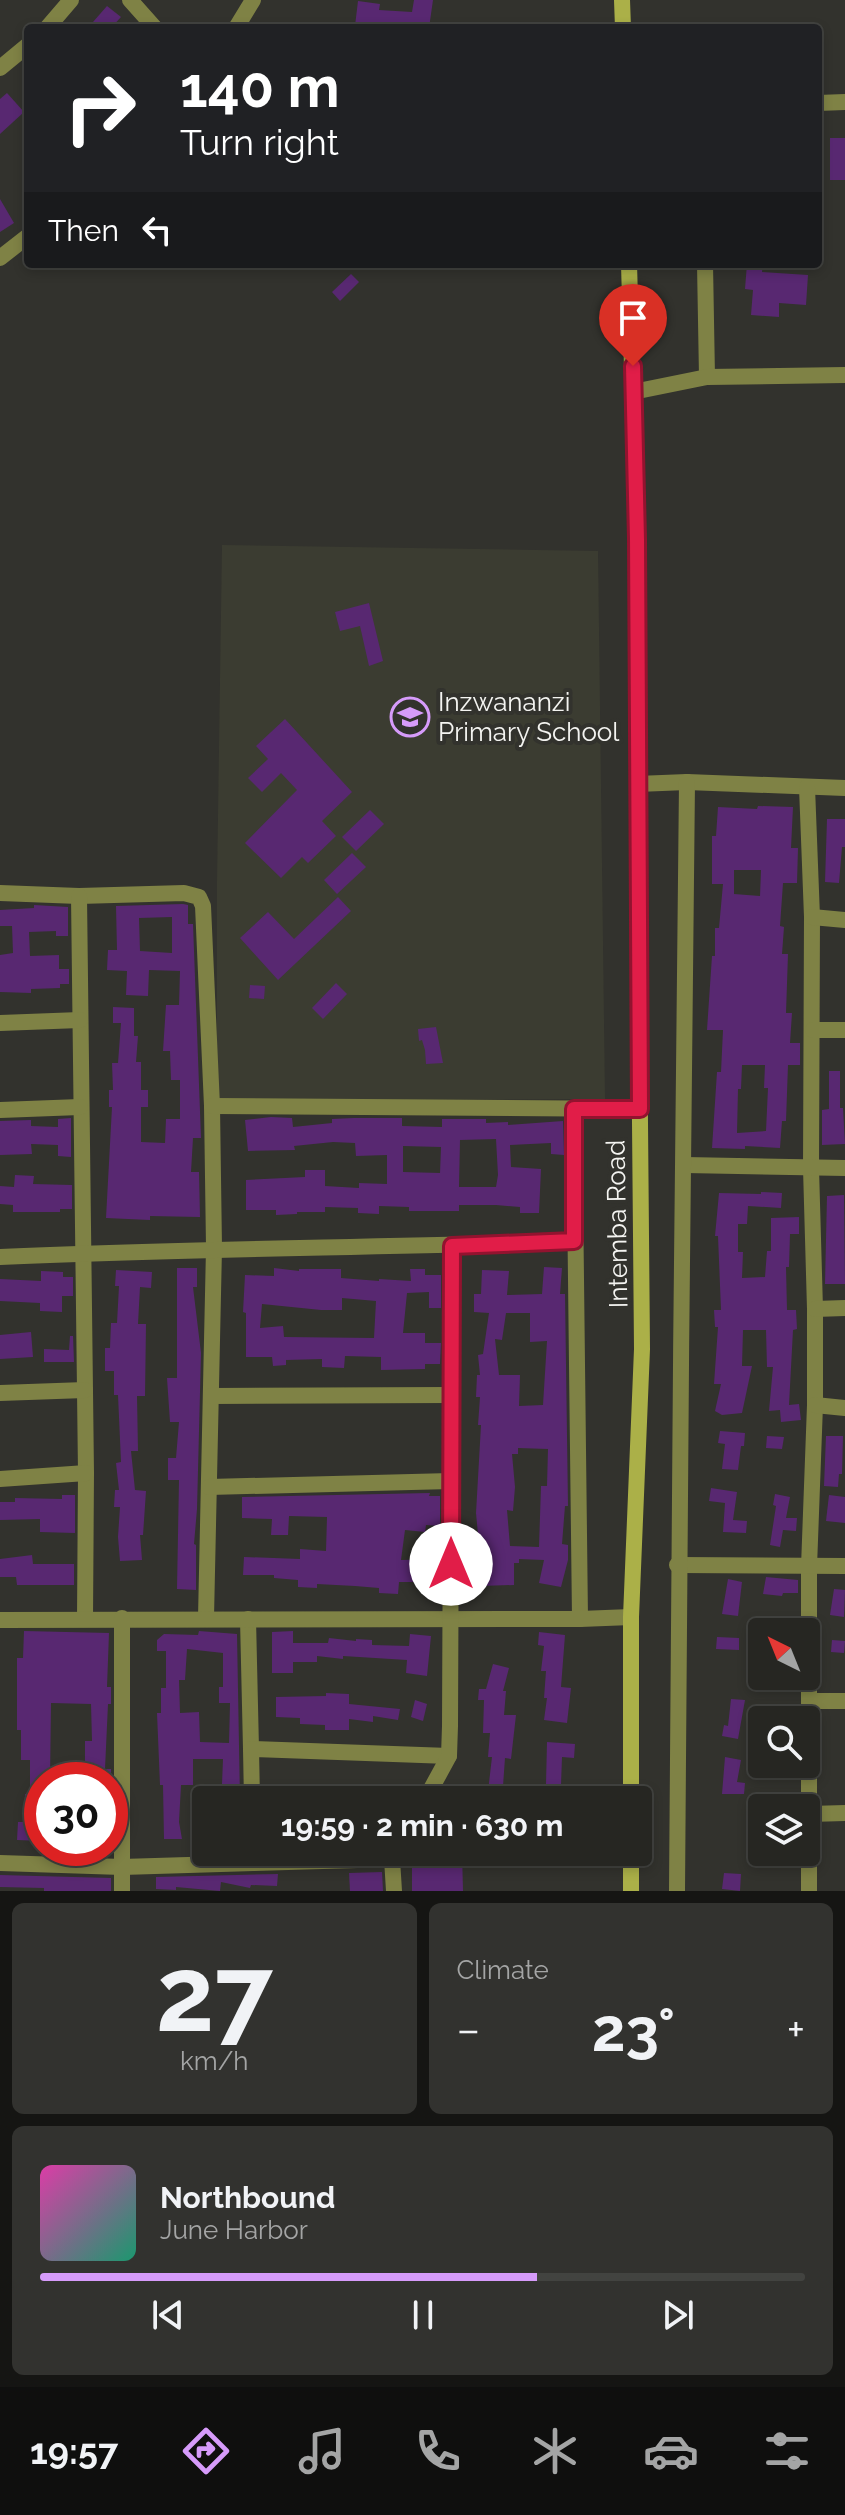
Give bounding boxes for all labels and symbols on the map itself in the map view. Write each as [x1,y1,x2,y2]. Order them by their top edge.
pin [599,284,667,366]
place label: Inzwananzi Primary School [438,687,620,747]
school or university icon: Inzwananzi Primary School [389,696,431,738]
street label: Intemba Road [601,1140,633,1308]
position arrow [409,1522,493,1606]
north arrow [748,1618,820,1690]
speed limit sign: 30 [24,1762,128,1866]

